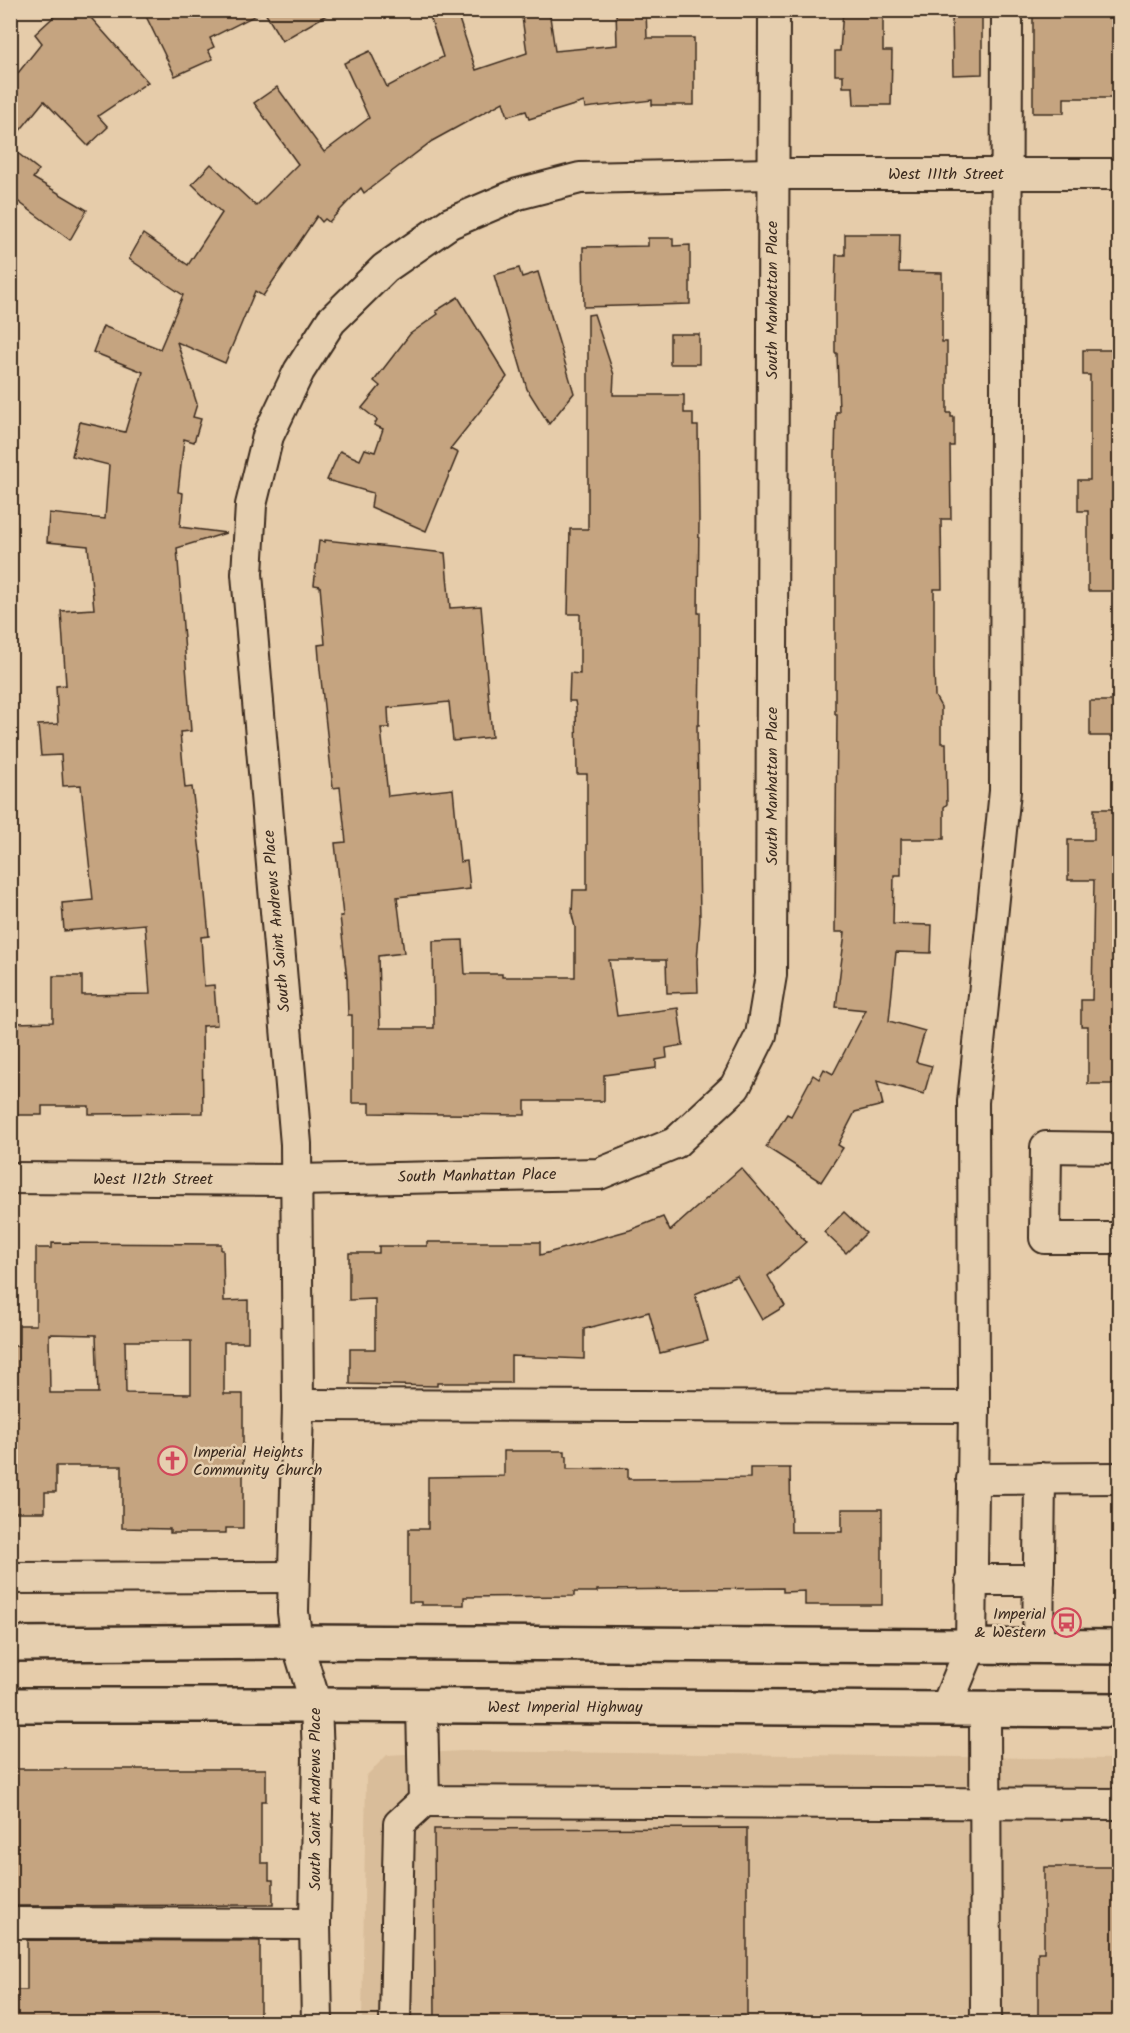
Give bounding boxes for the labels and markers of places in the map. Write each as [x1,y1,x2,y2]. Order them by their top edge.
place label: Imperial Heights Community Church [193,1440,322,1483]
church icon: Imperial Heights Community Church [156,1445,188,1477]
place label: Imperial & Western [975,1602,1046,1645]
bus stop icon: Imperial & Western [1051,1607,1083,1639]

